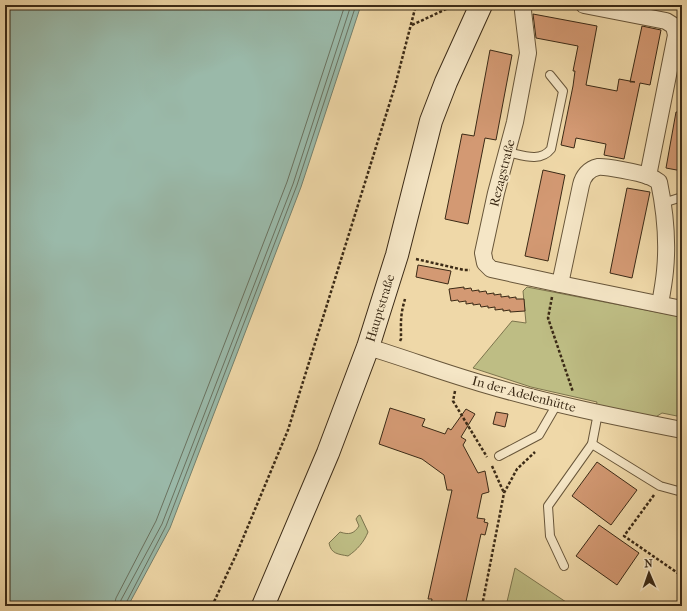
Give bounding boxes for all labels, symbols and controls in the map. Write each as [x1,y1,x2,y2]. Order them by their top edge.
street label: Rezagstraße [486,137,518,208]
street label: Hauptstraße [363,272,398,344]
street label: In der Adelenhütte [471,373,578,415]
north arrow [629,553,669,593]
text: N [644,557,654,570]

